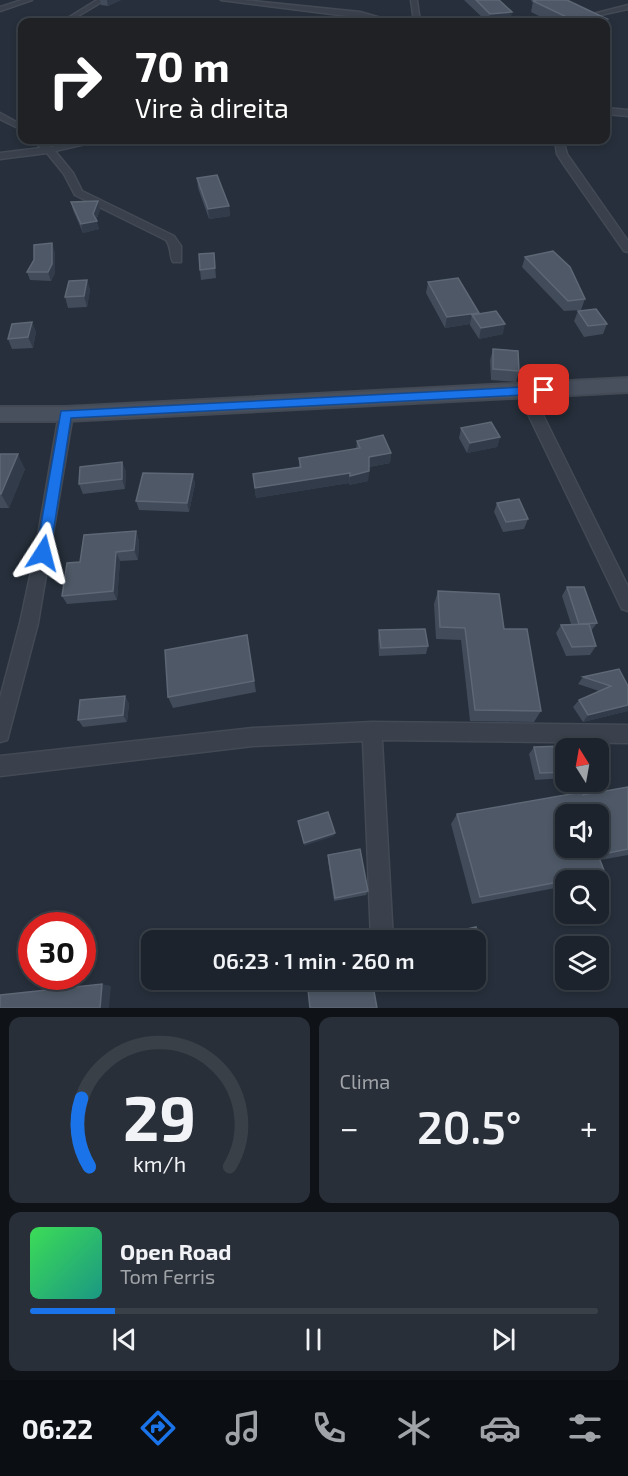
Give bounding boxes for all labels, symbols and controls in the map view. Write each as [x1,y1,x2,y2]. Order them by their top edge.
text: 70 m [135,40,230,90]
icon: right [36,42,114,120]
text: Vire à direita [135,91,289,123]
pin [518,364,569,415]
icon: arrive [527,373,560,406]
position arrow [11,521,75,585]
north arrow [555,738,609,792]
map controls [555,738,609,990]
button: sound [555,804,609,858]
button: search [555,870,609,924]
speed limit sign: 30 [18,912,96,990]
button: layers [555,936,609,990]
text: 06:23 · 1 min · 260 m [212,947,415,973]
text: Clima [340,1069,390,1093]
text: 29 [123,1079,196,1154]
text: 20.5° [417,1099,522,1153]
text: − [340,1107,359,1147]
text: + [580,1107,598,1147]
text: km/h [133,1151,186,1176]
text: Open Road [120,1238,232,1264]
text: Tom Ferris [120,1264,215,1288]
icon: previous [108,1323,141,1356]
icon: pause [297,1323,330,1356]
icon: next [487,1323,520,1356]
icon: directions [137,1407,179,1449]
icon: music [222,1407,264,1449]
icon: phone [308,1407,350,1449]
icon: climate [393,1407,435,1449]
icon: car [479,1407,521,1449]
icon: filters [564,1407,606,1449]
text: 06:22 [22,1412,93,1444]

